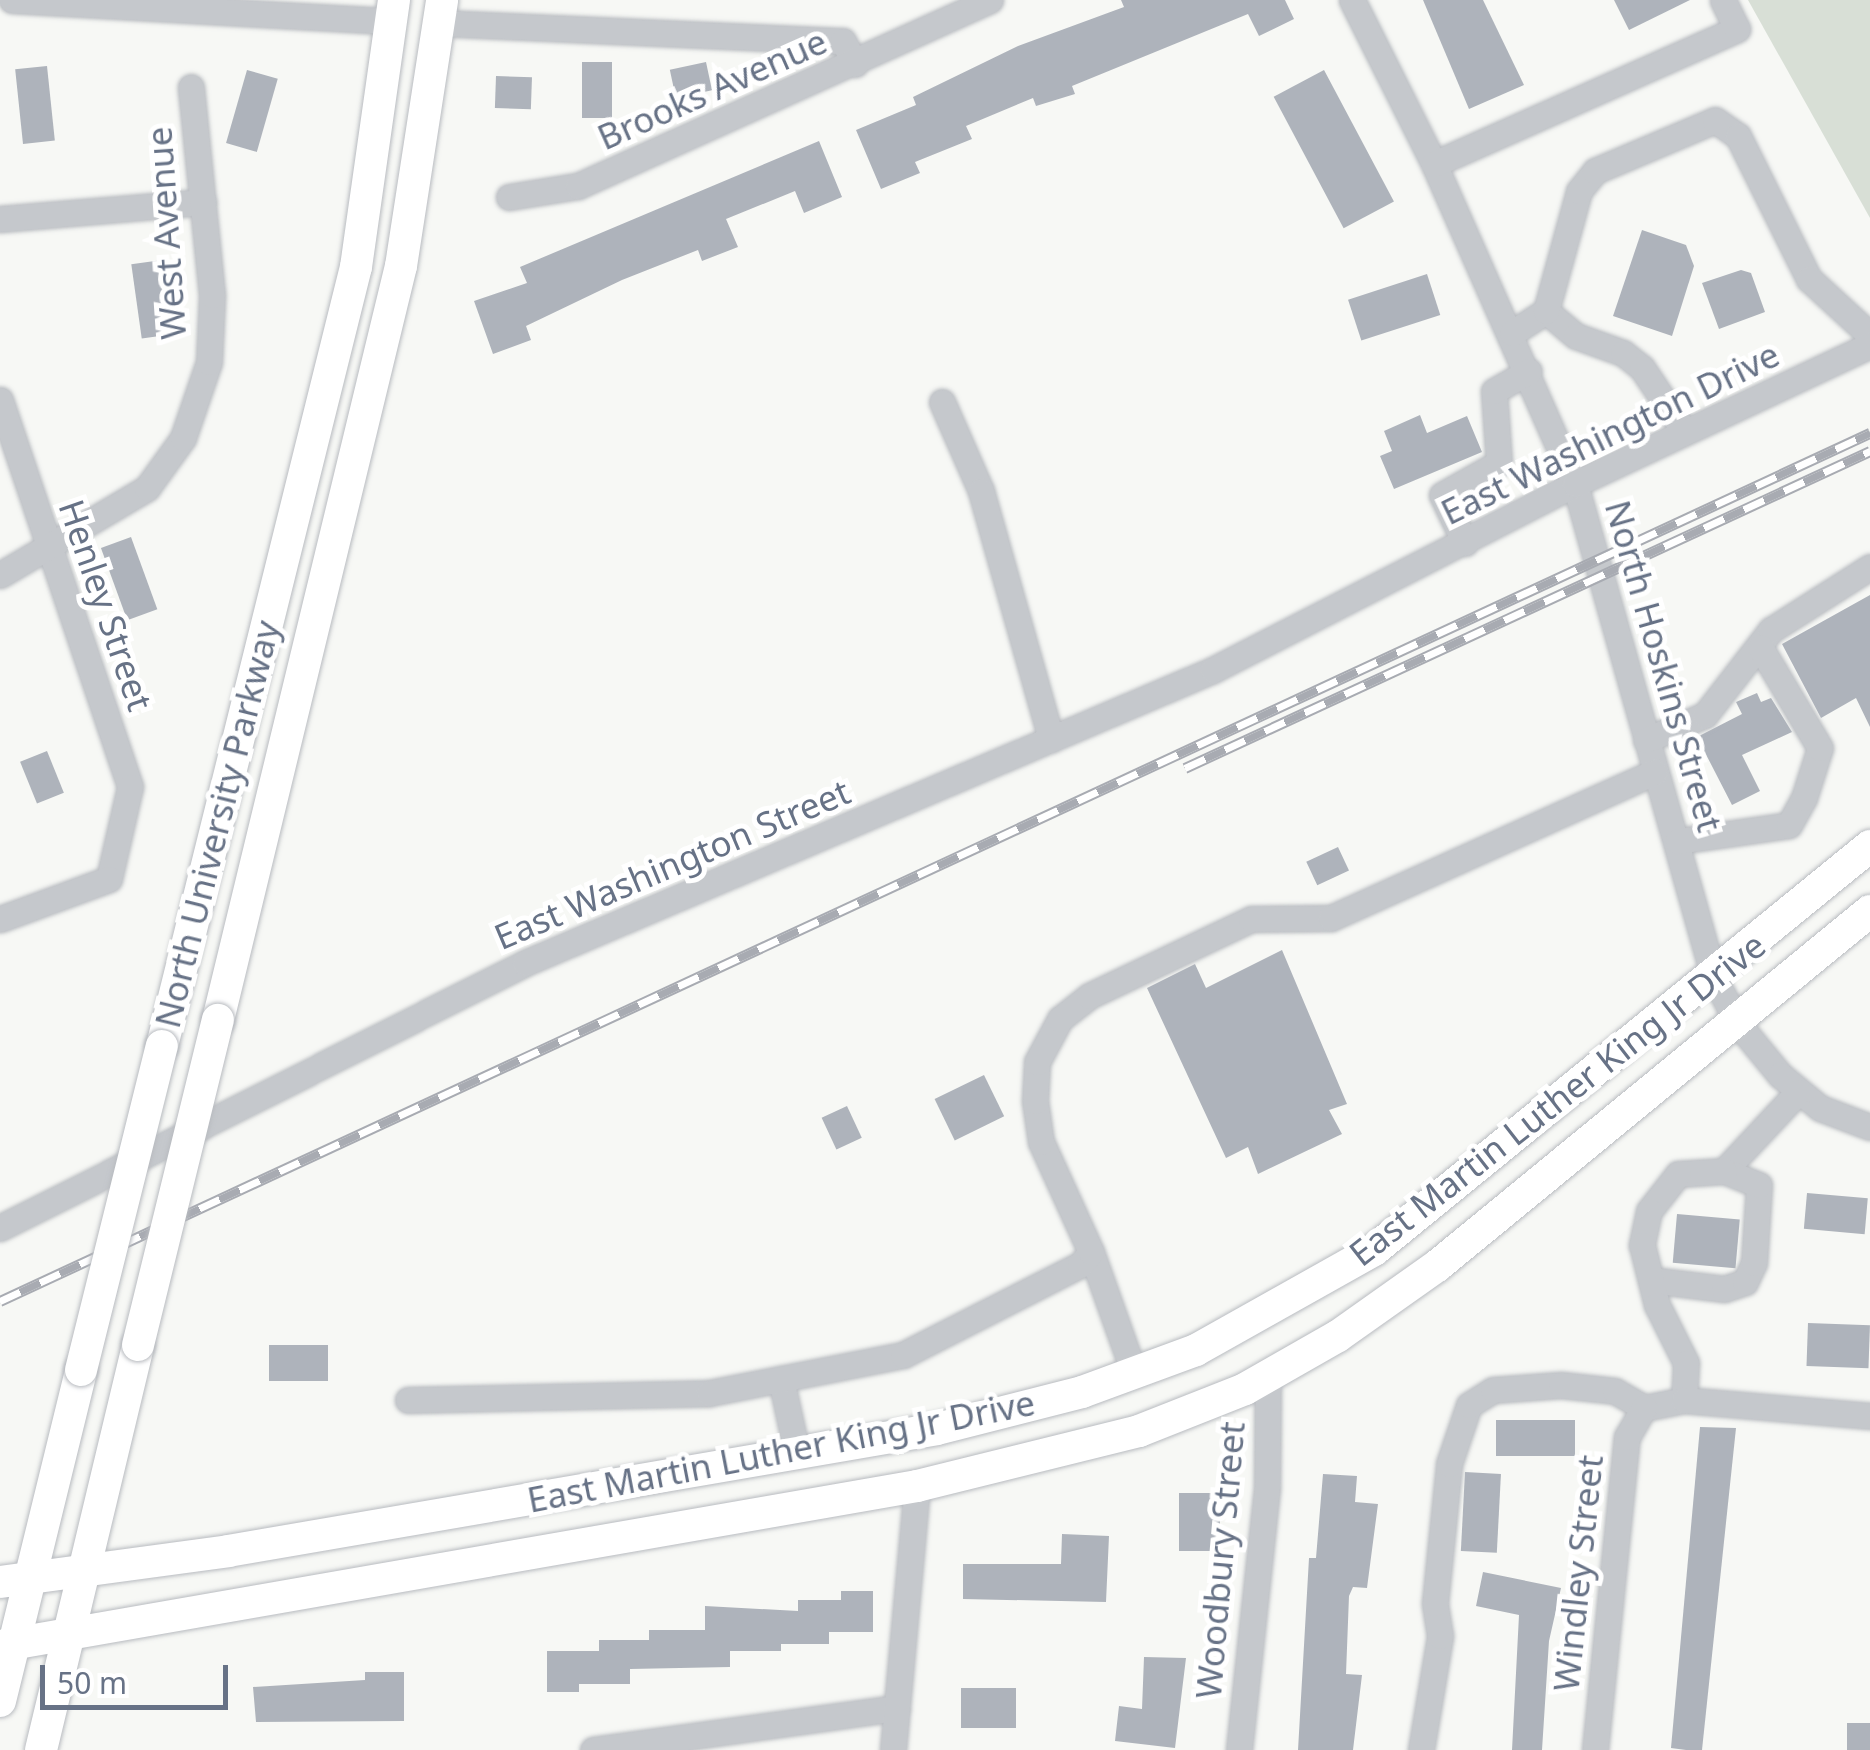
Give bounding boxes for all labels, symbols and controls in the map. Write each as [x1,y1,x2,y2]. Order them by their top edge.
street label: Brooks Avenue [591,20,833,158]
street label: West Avenue [138,125,194,341]
street label: East Washington Drive [1434,333,1786,533]
street label: Henley Street [50,494,162,716]
street label: North Hoskins Street [1597,496,1731,836]
street label: North University Parkway [146,616,288,1032]
street label: East Washington Street [488,770,856,958]
street label: East Martin Luther King Jr Drive [1341,924,1773,1274]
street label: East Martin Luther King Jr Drive [524,1381,1038,1521]
street label: Woodbury Street [1187,1420,1253,1700]
street label: Windley Street [1545,1453,1611,1693]
scale bar [45,1645,232,1707]
text: 50 m [57,1662,127,1703]

